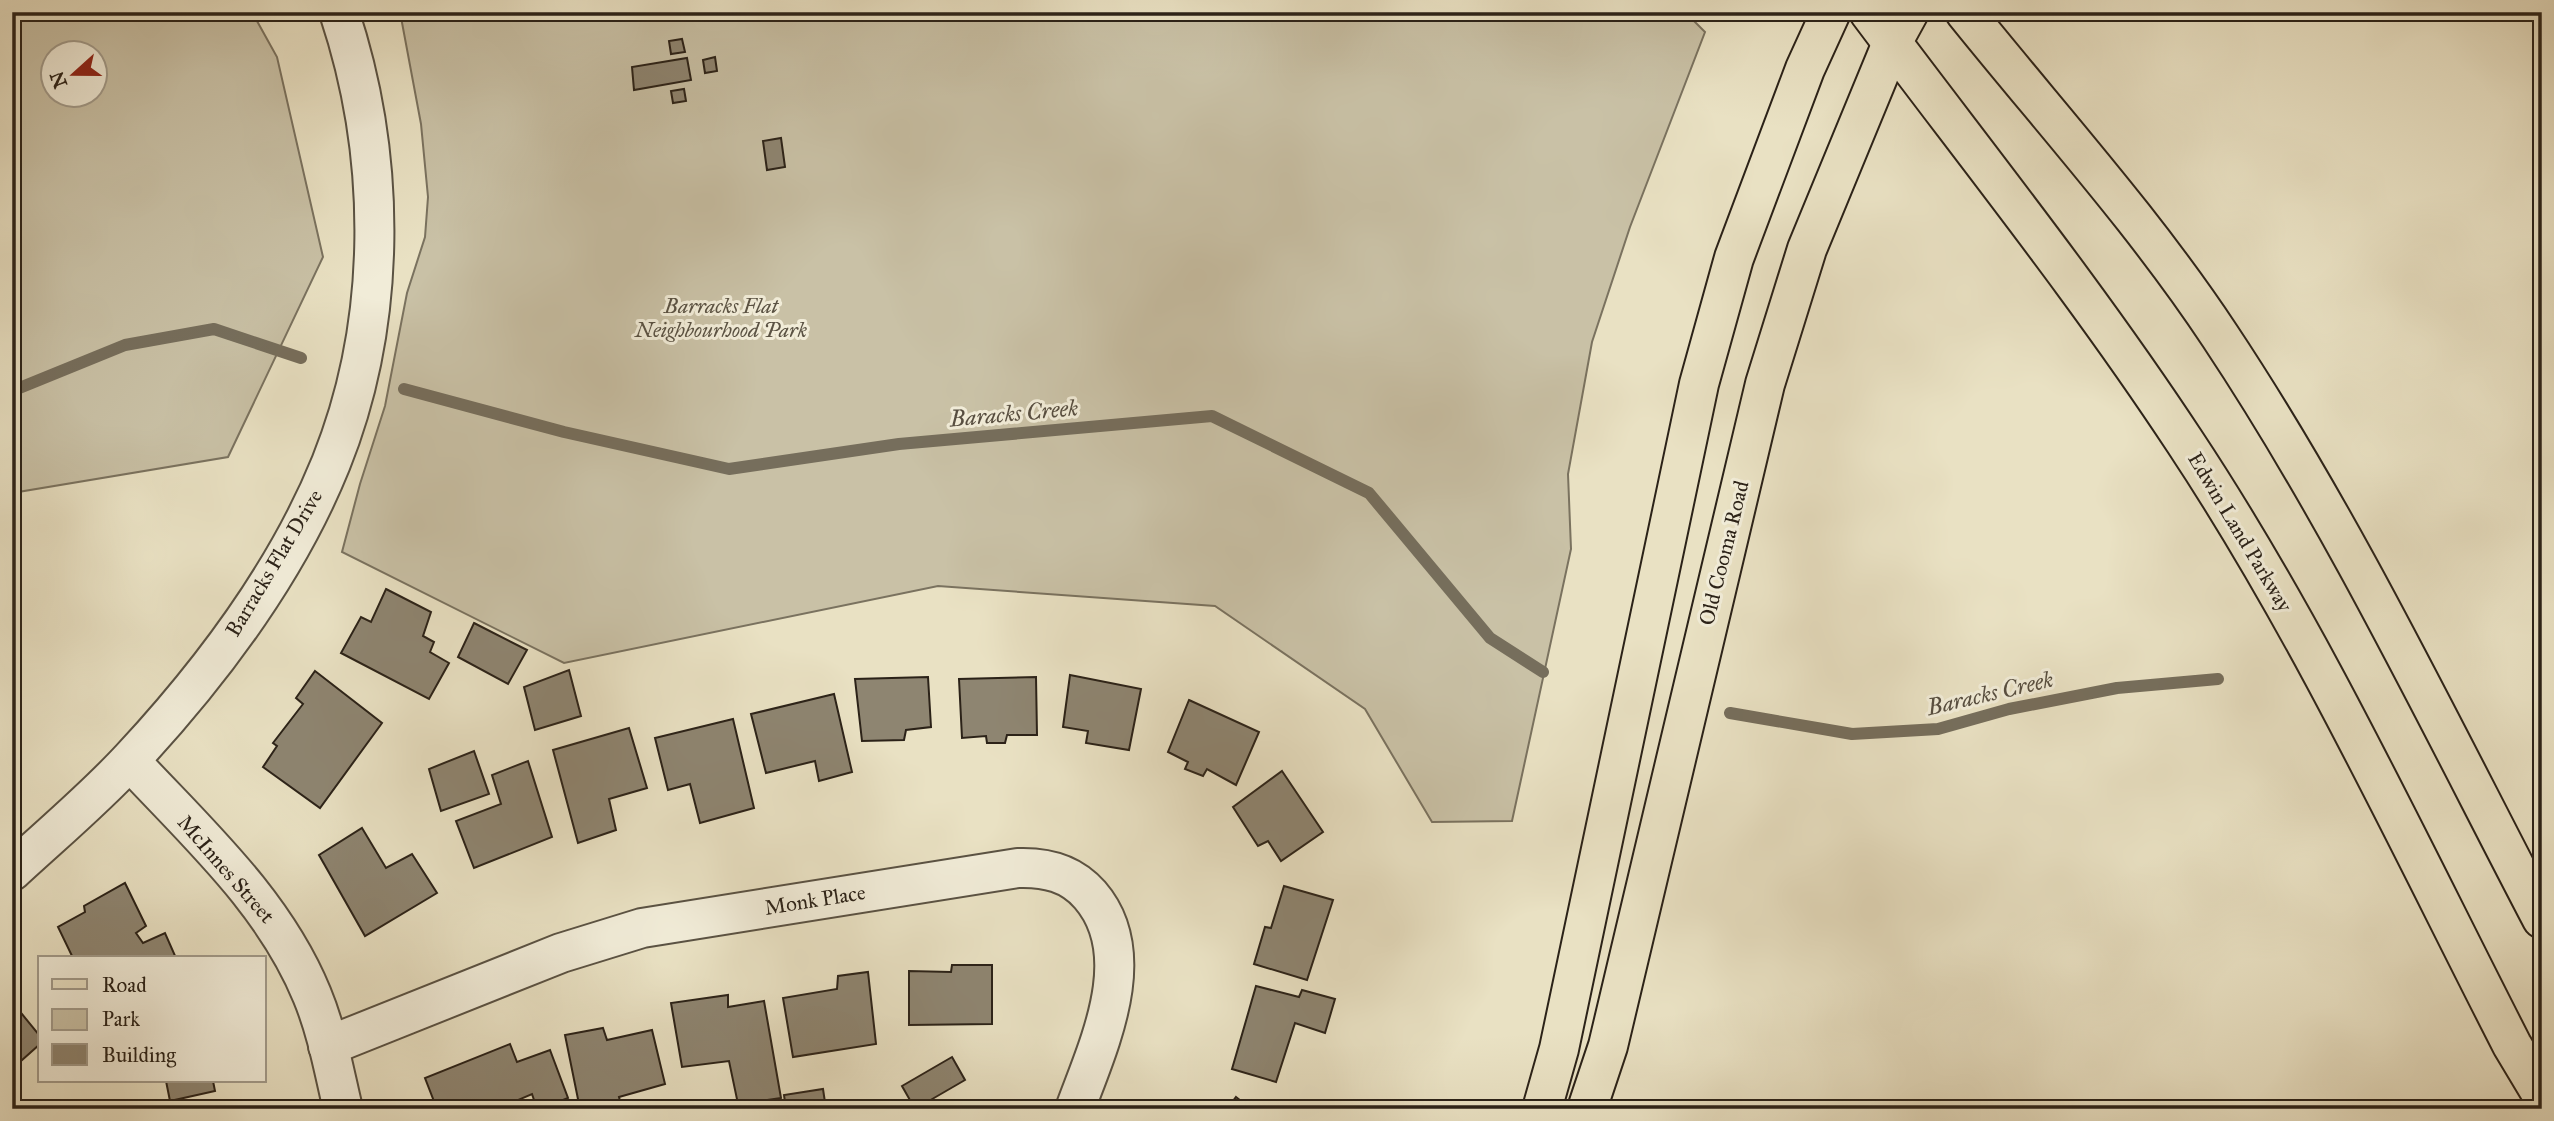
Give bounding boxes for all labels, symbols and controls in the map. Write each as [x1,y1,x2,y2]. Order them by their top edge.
north arrow [38,38,108,108]
text: N [45,68,72,92]
park label: Barracks Flat Neighbourhood Park [634,293,808,343]
water label: Baracks Creek [948,393,1079,433]
street label: Edwin Land Parkway [2182,447,2299,618]
street label: Old Cooma Road [1693,478,1755,628]
street label: Barracks Flat Drive [220,485,328,641]
water label: Baracks Creek [1923,665,2056,721]
street label: McInnes Street [172,809,280,929]
street label: Monk Place [763,879,868,921]
legend [38,956,266,1082]
text: Road [102,972,147,998]
text: Park [102,1006,140,1032]
text: Building [102,1042,176,1068]

